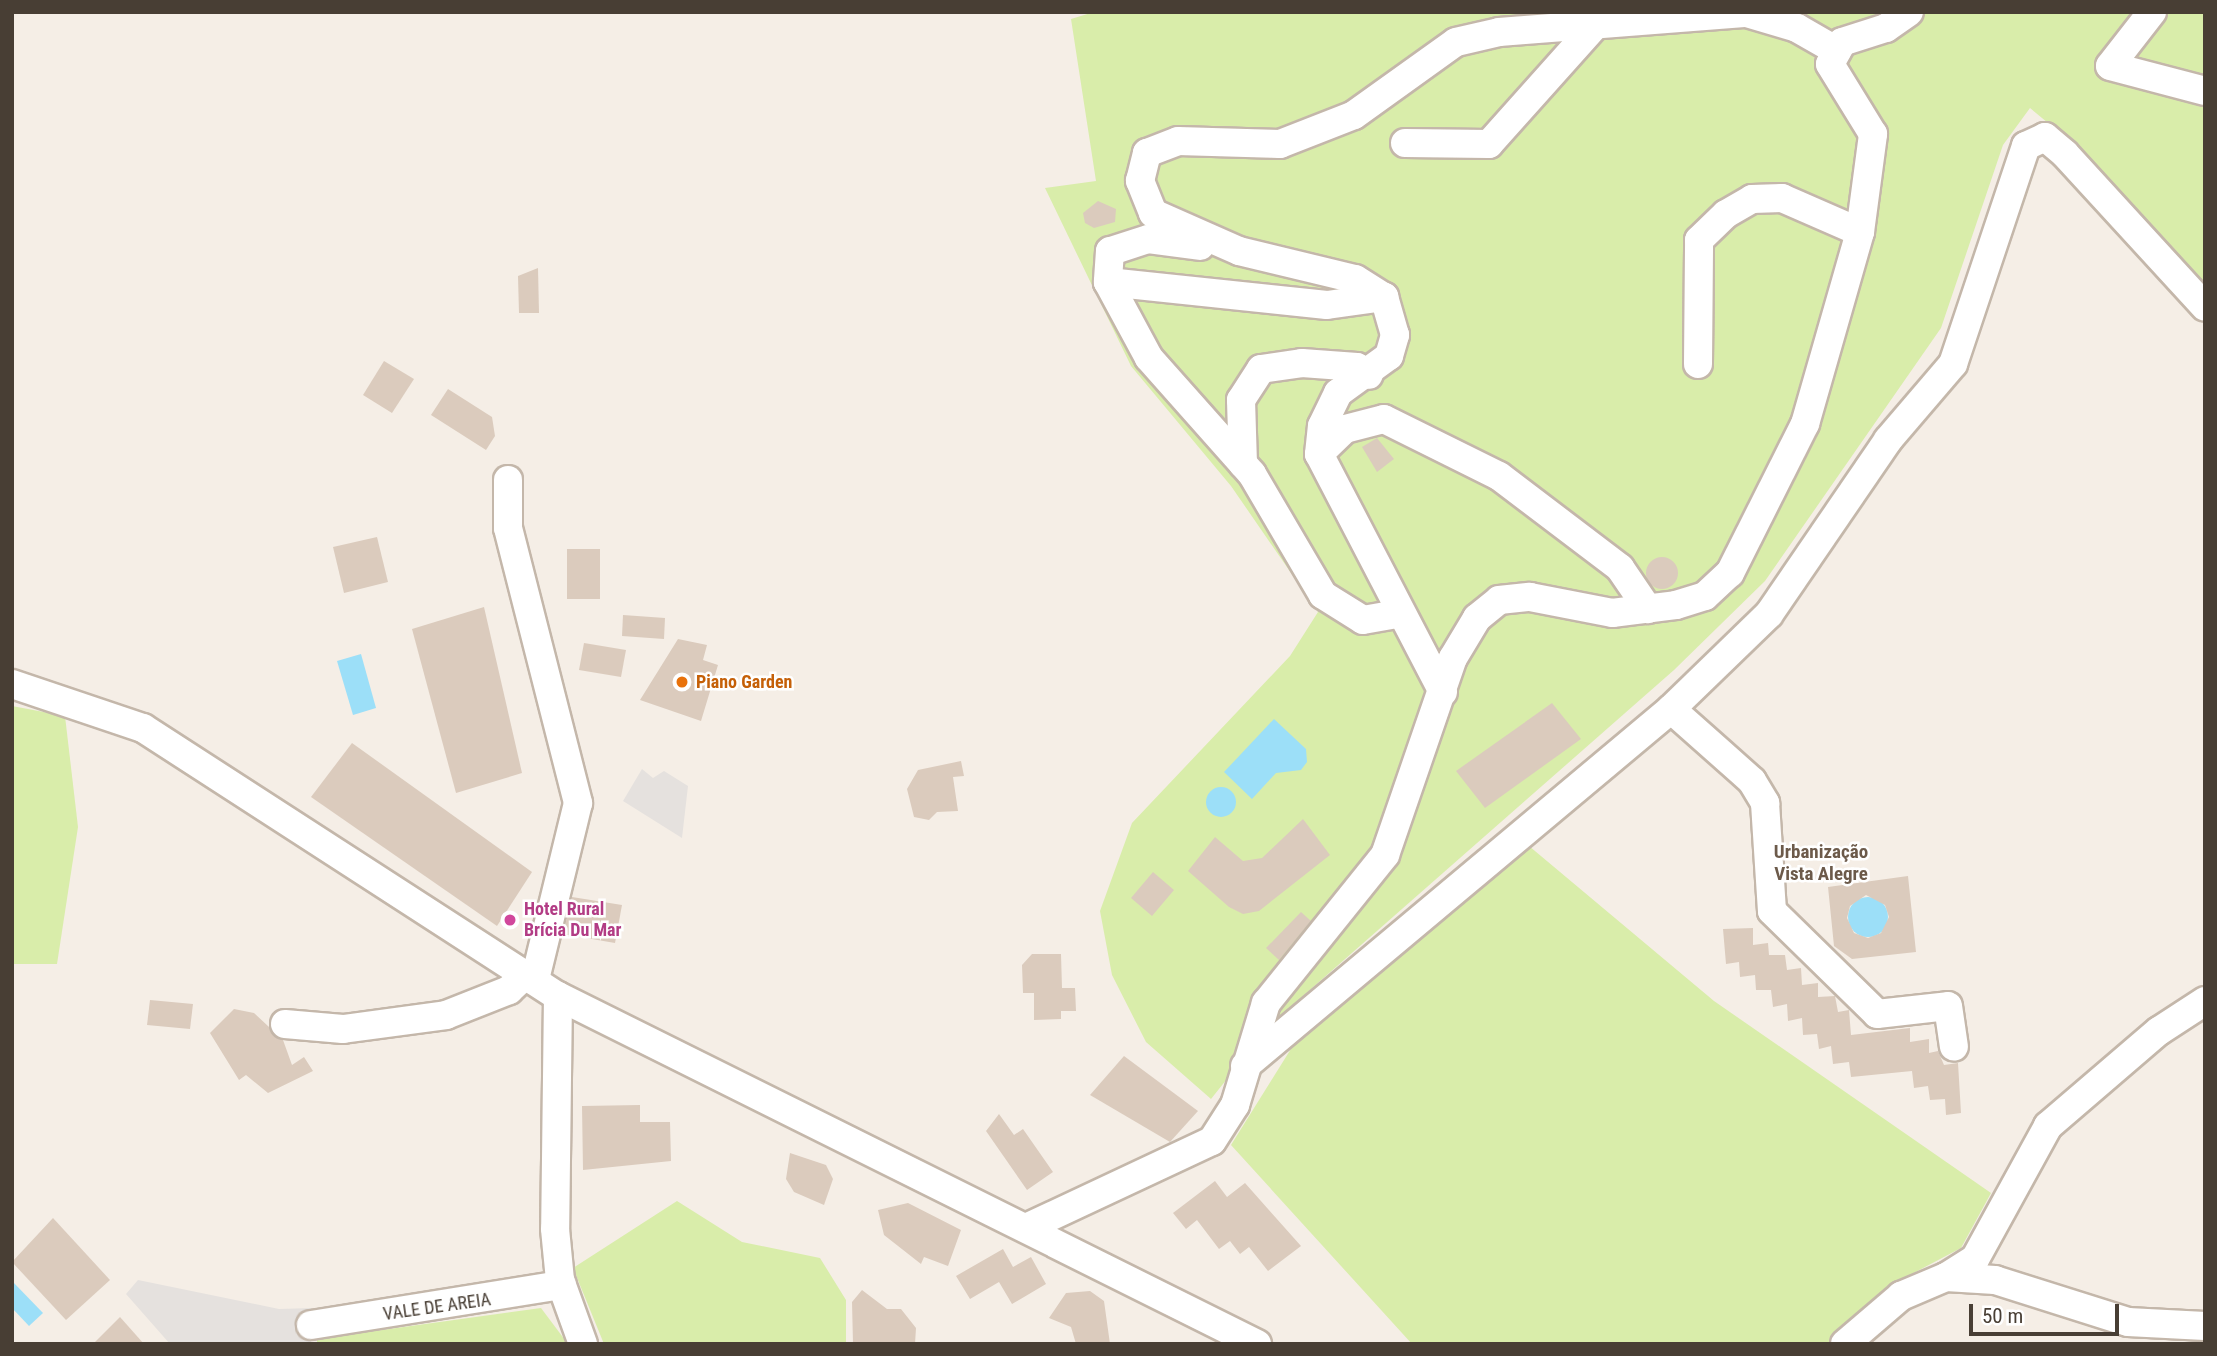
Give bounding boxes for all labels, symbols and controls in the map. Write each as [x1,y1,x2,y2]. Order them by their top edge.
place label: Piano Garden [696,671,792,693]
marker: Piano Garden [674,674,690,690]
district label: Urbanização Vista Alegre [1774,841,1868,885]
place label: Hotel Rural Brícia Du Mar [524,899,621,942]
marker: Hotel Rural Brícia Du Mar [502,912,518,928]
street label: VALE DE AREIA [382,1289,492,1325]
scale bar [1972,1290,2122,1334]
text: 50 m [1982,1304,2023,1328]

